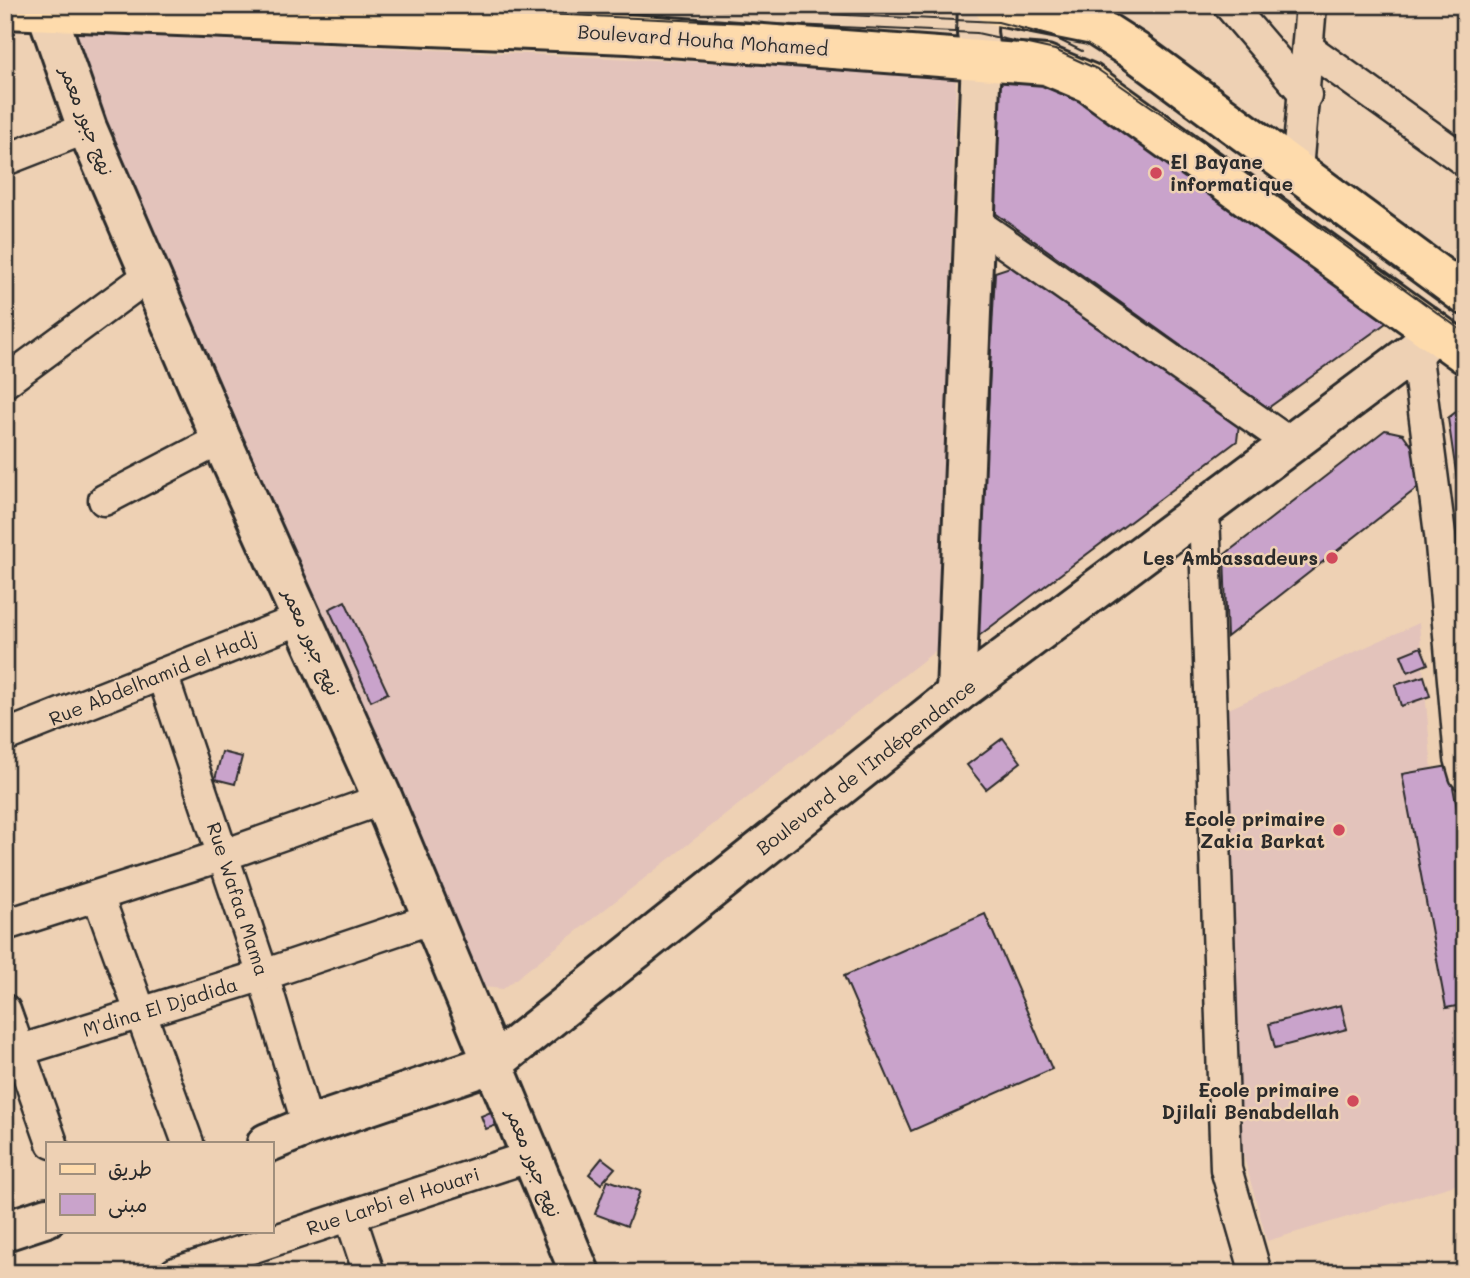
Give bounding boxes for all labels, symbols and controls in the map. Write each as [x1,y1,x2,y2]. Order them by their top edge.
street label: Boulevard Houha Mohamed [577,18,829,61]
street label: نهج جبور معمر [54,61,120,179]
place label: El Bayane informatique [1170,149,1293,196]
marker: El Bayane informatique [1148,165,1164,181]
place label: Les Ambassadeurs [1143,545,1318,570]
marker: Les Ambassadeurs [1324,550,1340,566]
street label: نهج جبور معمر [276,582,347,700]
street label: Rue Abdelhamid el Hadj [45,624,261,731]
street label: Boulevard de l'Indépendance [751,673,981,860]
place label: Ecole primaire Zakia Barkat [1184,806,1325,853]
street label: Rue Wafaa Mama [202,819,275,979]
marker: Ecole primaire Zakia Barkat [1331,822,1347,838]
street label: M'dina El Djadida [80,971,240,1042]
place label: Ecole primaire Djilali Benabdellah [1162,1077,1339,1124]
marker: Ecole primaire Djilali Benabdellah [1345,1093,1361,1109]
street label: نهج جبور معمر [500,1103,568,1221]
legend [46,1142,273,1232]
text: طريق [108,1154,152,1181]
street label: Rue Larbi el Houari [303,1161,483,1240]
text: مبنى [108,1190,147,1219]

